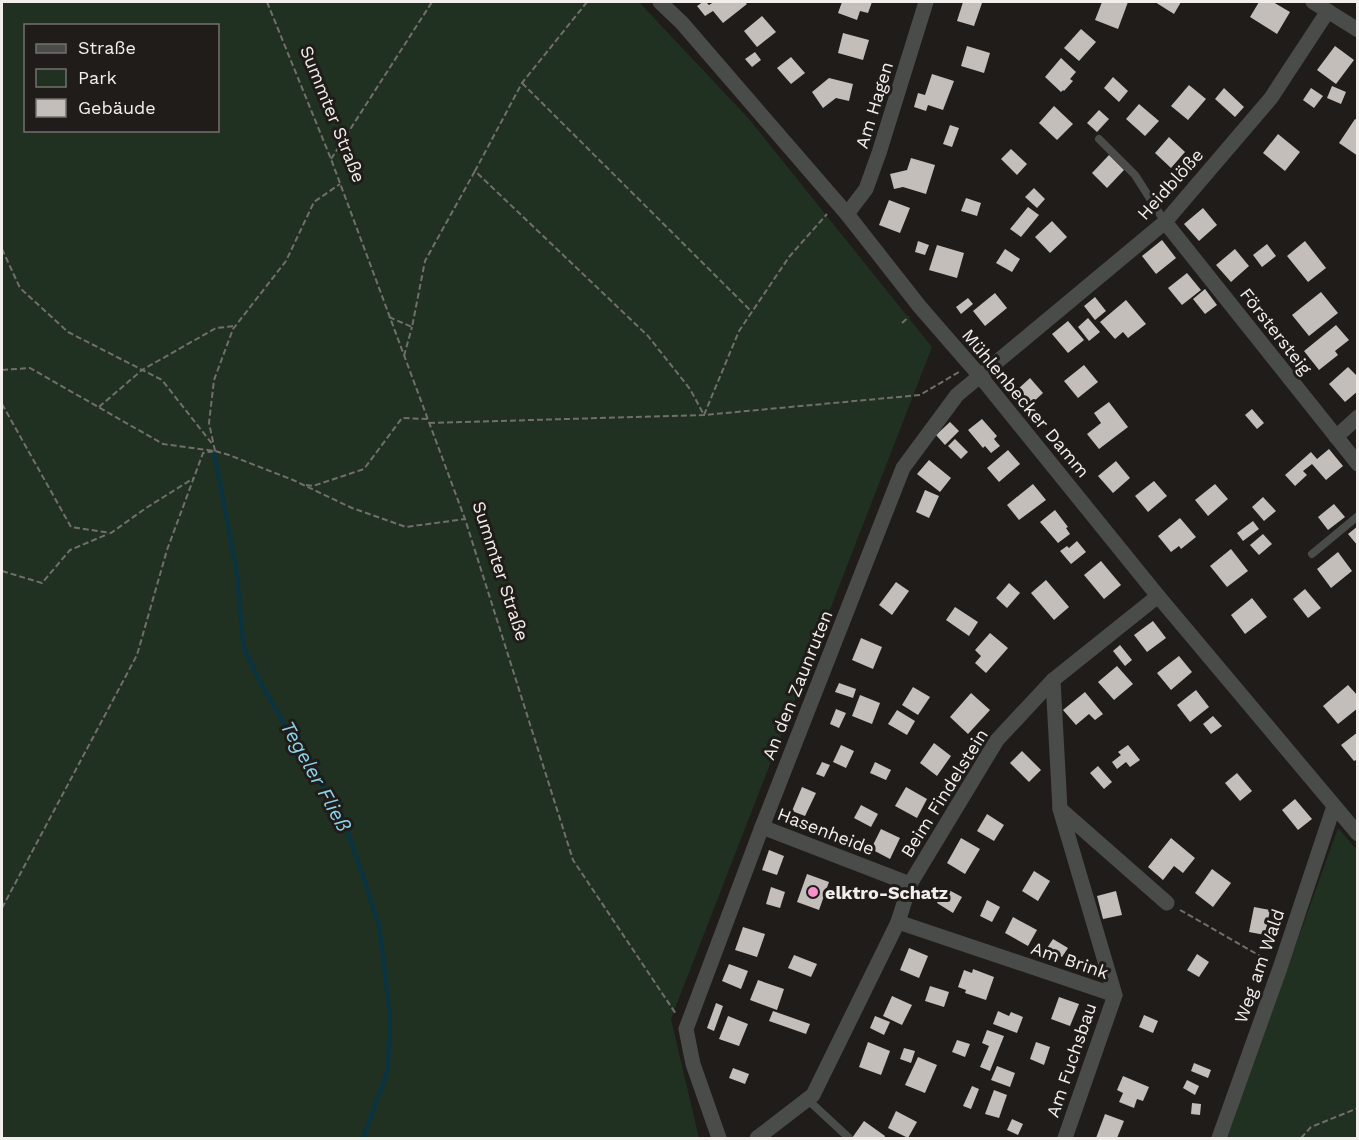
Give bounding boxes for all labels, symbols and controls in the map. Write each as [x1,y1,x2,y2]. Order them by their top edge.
legend [24,24,219,132]
text: Straße [78,37,136,58]
street label: Summter Straße [296,43,370,185]
street label: Am Hagen [851,59,897,151]
text: Park [78,67,117,88]
text: Gebäude [78,97,156,118]
street label: Heidblöße [1133,144,1207,224]
street label: Förstersteig [1236,284,1317,379]
street label: Mühlenbecker Damm [958,325,1094,481]
street label: Summter Straße [469,499,533,643]
street label: An den Zaunruten [757,607,837,763]
water label: Tegeler Fließ [276,716,356,836]
street label: Beim Findelstein [896,725,992,861]
street label: Hasenheide [774,803,878,859]
place label: elktro-Schatz [825,882,948,903]
marker: elktro-Schatz [806,885,820,899]
street label: Weg am Wald [1230,906,1288,1026]
street label: Am Brink [1029,937,1111,983]
street label: Am Fuchsbau [1042,1000,1100,1120]

